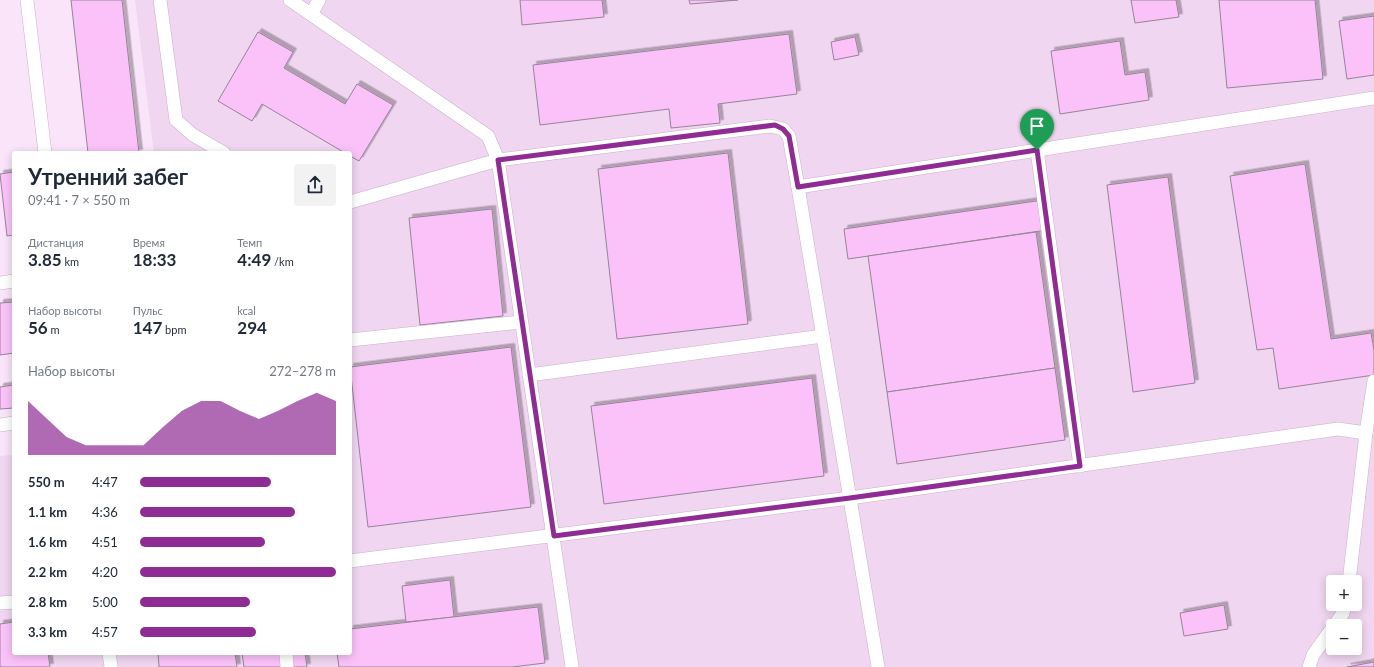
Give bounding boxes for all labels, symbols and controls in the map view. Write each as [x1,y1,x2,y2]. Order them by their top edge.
pin [1020,109,1054,150]
icon: arrive [1026,115,1048,137]
text: Утренний забег [28,163,188,190]
button: share [294,164,336,206]
text: 09:41 · 7 × 550 m [28,192,130,208]
text: Дистанция [28,236,84,249]
text: Время [133,236,165,249]
text: Темп [237,236,262,249]
text: 3.85 [28,249,62,270]
text: 18:33 [133,249,176,270]
text: 4:49 [237,249,271,270]
text: km [62,255,79,268]
text: /km [271,255,294,268]
text: Набор высоты [28,304,101,317]
text: Пульс [133,304,163,317]
text: kcal [237,304,256,317]
text: 56 [28,317,48,338]
text: 147 [133,317,162,338]
text: 294 [237,317,267,338]
text: m [48,323,60,336]
text: bpm [162,323,186,336]
text: Набор высоты [28,363,115,379]
text: 272–278 m [269,363,336,379]
text: 550 m [28,474,65,490]
text: 4:47 [92,474,118,490]
text: 1.1 km [28,504,67,520]
text: 4:36 [92,504,118,520]
text: 1.6 km [28,534,67,550]
text: 4:51 [92,534,118,550]
text: 2.2 km [28,564,67,580]
text: 4:20 [92,564,118,580]
map controls [1326,575,1362,655]
button: + [1326,575,1362,611]
text: 2.8 km [28,594,67,610]
text: 5:00 [92,594,118,610]
button: − [1326,619,1362,655]
text: 3.3 km [28,624,67,640]
text: 4:57 [92,624,118,640]

